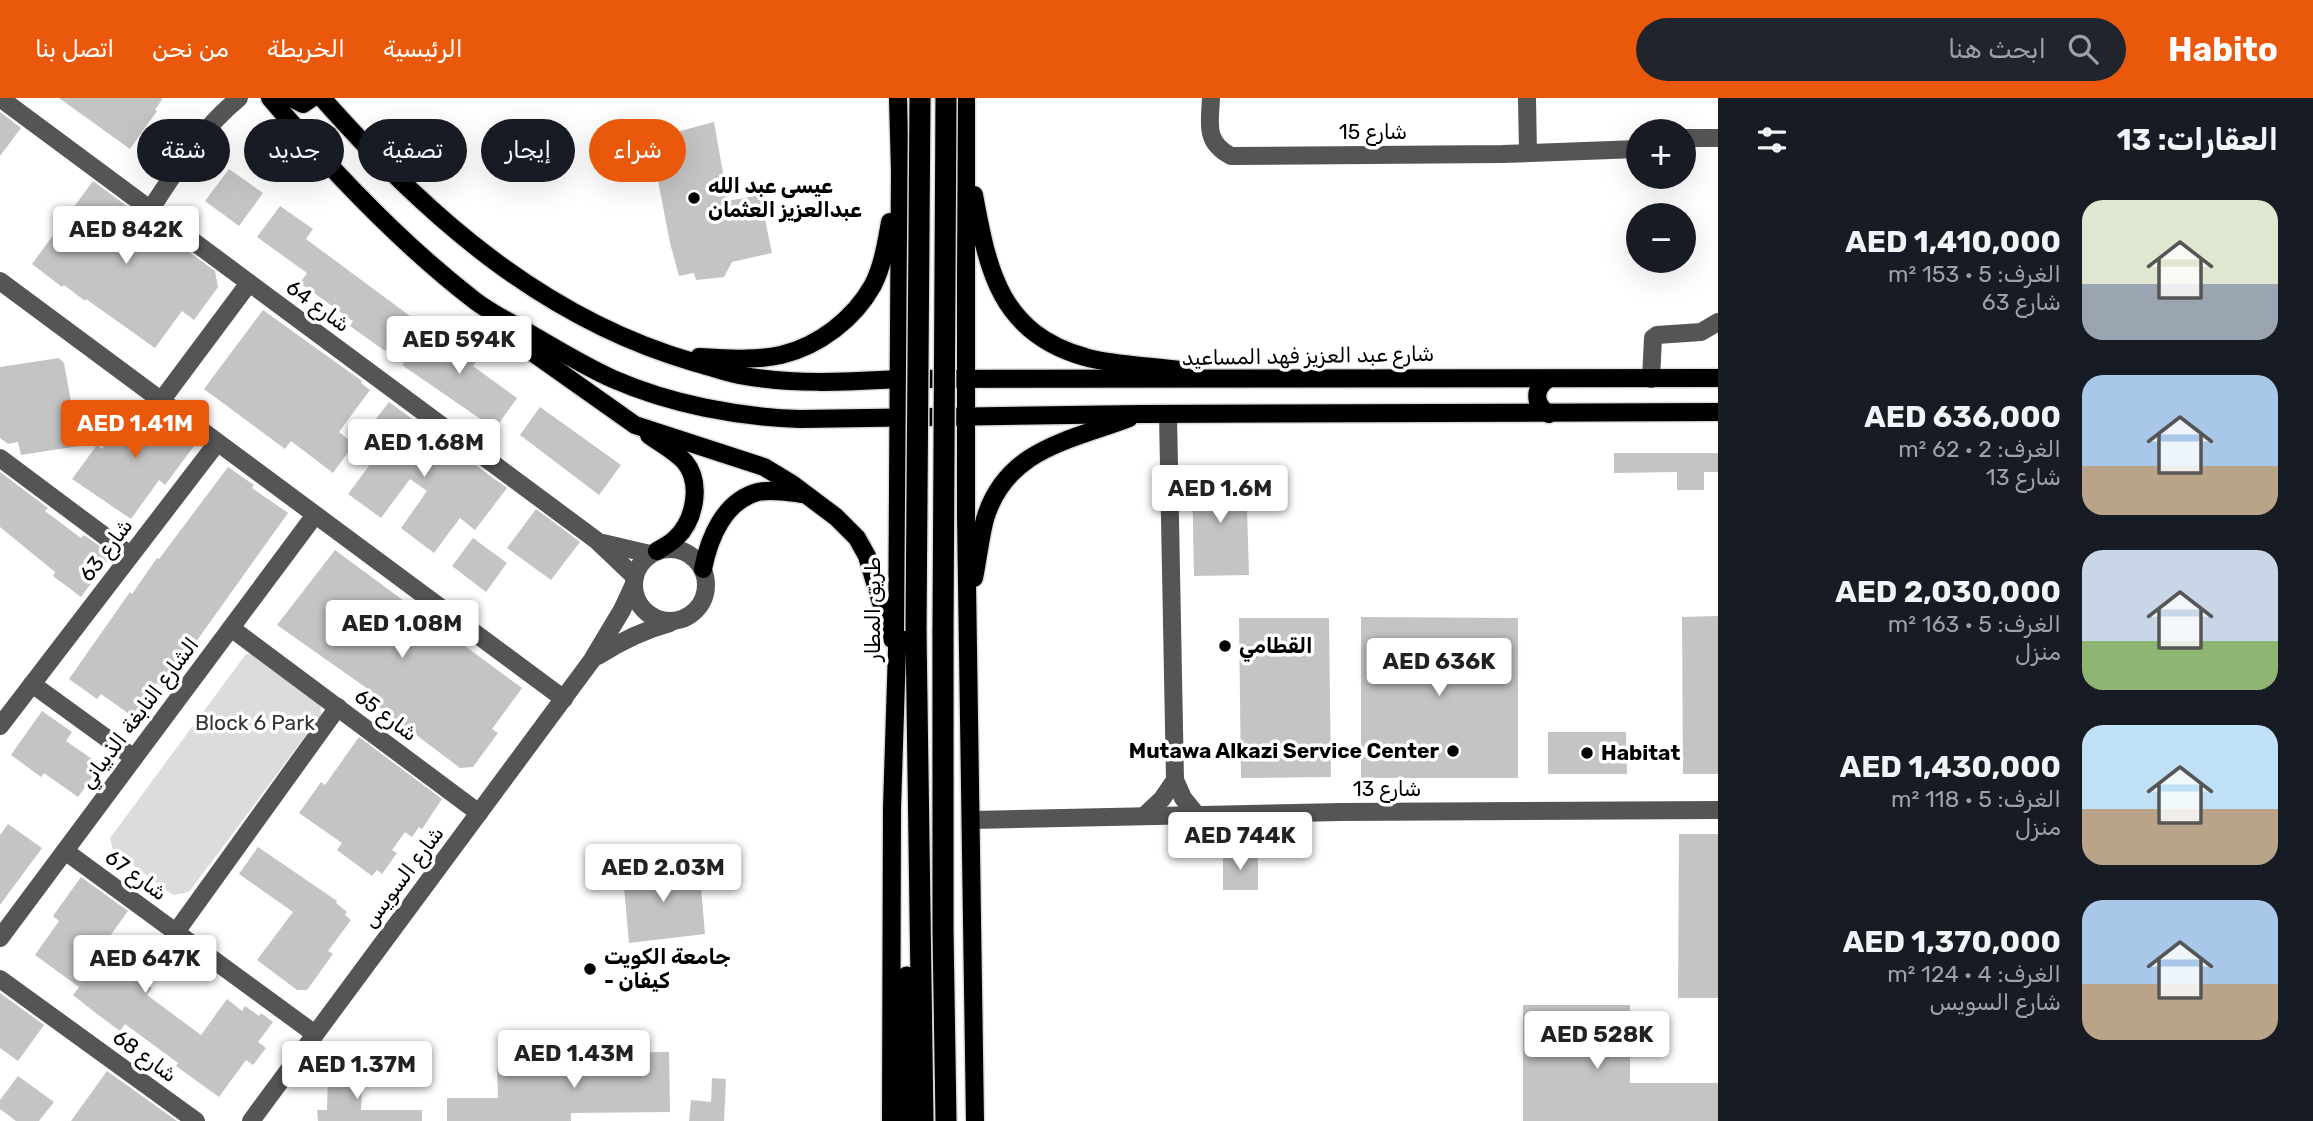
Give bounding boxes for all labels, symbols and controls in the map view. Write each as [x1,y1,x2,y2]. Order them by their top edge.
search box [1636,18,2126,81]
icon: search [2064,30,2102,68]
text: Habito [2168,30,2278,69]
text: ابحث هنا [1948,34,2046,65]
text: اتصل بنا [35,35,114,63]
text: من نحن [152,35,229,63]
text: الخريطة [267,35,345,63]
text: الرئيسية [383,35,463,63]
chip: شقة [137,119,230,182]
chip: جديد [244,119,344,182]
chip: تصفية [358,119,467,182]
chip: إيجار [481,119,575,182]
chip: شراء [589,119,686,182]
street label: شارع 15 [1339,119,1407,146]
map controls [1626,119,1696,273]
button: + [1626,119,1696,189]
icon: filters [1753,121,1791,159]
text: العقارات: 13 [2117,122,2278,158]
place label: عيسى عبد الله عبدالعزيز العثمان [708,173,862,223]
marker: عيسى عبد الله عبدالعزيز العثمان [686,190,702,206]
button: − [1626,203,1696,273]
pin: AED 842K [54,206,198,266]
text: AED 842K [69,215,183,243]
text: AED 1,410,000 [1845,224,2061,260]
icon: home [2138,228,2222,312]
text: الغرف: 5 · 153 m² [1888,260,2061,288]
street label: شارع 64 [280,274,355,339]
text: شارع 63 [1982,288,2061,316]
pin: AED 594K [387,316,531,376]
text: AED 594K [403,325,515,353]
street label: شارع عبد العزيز فهد المساعيد [1181,341,1435,372]
text: AED 636,000 [1864,399,2061,435]
pin: AED 1.41M [55,400,215,460]
icon: home [2138,403,2222,487]
text: AED 1.41M [77,409,193,437]
pin: AED 1.68M [344,420,504,479]
text: AED 1.68M [364,428,484,456]
text: الغرف: 2 · 62 m² [1898,435,2061,463]
text: شارع 13 [1986,463,2061,491]
pin: AED 1.6M [1148,466,1292,525]
text: AED 1.6M [1168,474,1272,502]
street label: شارع 63 [74,513,139,587]
street label: طريق المطار [860,557,885,663]
text: AED 2,030,000 [1835,574,2061,610]
icon: home [2138,578,2222,662]
pin: AED 1.08M [322,601,482,660]
text: AED 1.08M [342,609,462,637]
text: الغرف: 5 · 163 m² [1888,610,2061,638]
street label: الشارع النابغة الذبياني [74,632,207,796]
place label: القطامي [1239,633,1313,662]
marker: القطامي [1217,638,1233,654]
pin: AED 636K [1367,638,1511,698]
text: منزل [2015,638,2061,666]
text: AED 636K [1383,647,1495,675]
street label: شارع 65 [349,683,423,748]
park label: Block 6 Park [195,710,315,735]
place label: Mutawa Alkazi Service Center [1129,738,1439,763]
place label: Habitat [1601,740,1680,765]
marker: Mutawa Alkazi Service Center [1445,743,1461,759]
marker: Habitat [1579,745,1595,761]
text: AED 1,430,000 [1840,749,2061,785]
icon: home [2138,753,2222,837]
street label: شارع 13 [1353,776,1421,803]
text: الغرف: 5 · 118 m² [1891,785,2061,813]
pin: AED 744K [1168,812,1312,872]
text: منزل [2015,813,2061,841]
street label: شارع السويس [356,821,450,933]
text: AED 744K [1184,821,1296,849]
street label: شارع 67 [99,844,172,907]
pin: AED 2.03M [583,844,743,904]
text: AED 2.03M [601,853,725,881]
text: AED 1,370,000 [1843,924,2061,960]
icon: home [2138,928,2222,1012]
pin: AED 647K [73,936,217,995]
text: AED 647K [89,944,201,972]
place label: جامعة الكويت - كيفان [604,944,731,993]
text: الغرف: 4 · 124 m² [1887,960,2061,988]
marker: جامعة الكويت - كيفان [582,961,598,977]
text: شارع السويس [1929,988,2061,1016]
pin: AED 528K [1525,1012,1669,1071]
text: AED 528K [1540,1020,1654,1048]
street label: شارع 68 [107,1024,182,1089]
pin: AED 1.43M [494,1030,654,1090]
text: AED 1.43M [514,1039,634,1067]
pin: AED 1.37M [277,1042,437,1101]
text: AED 1.37M [298,1050,416,1078]

